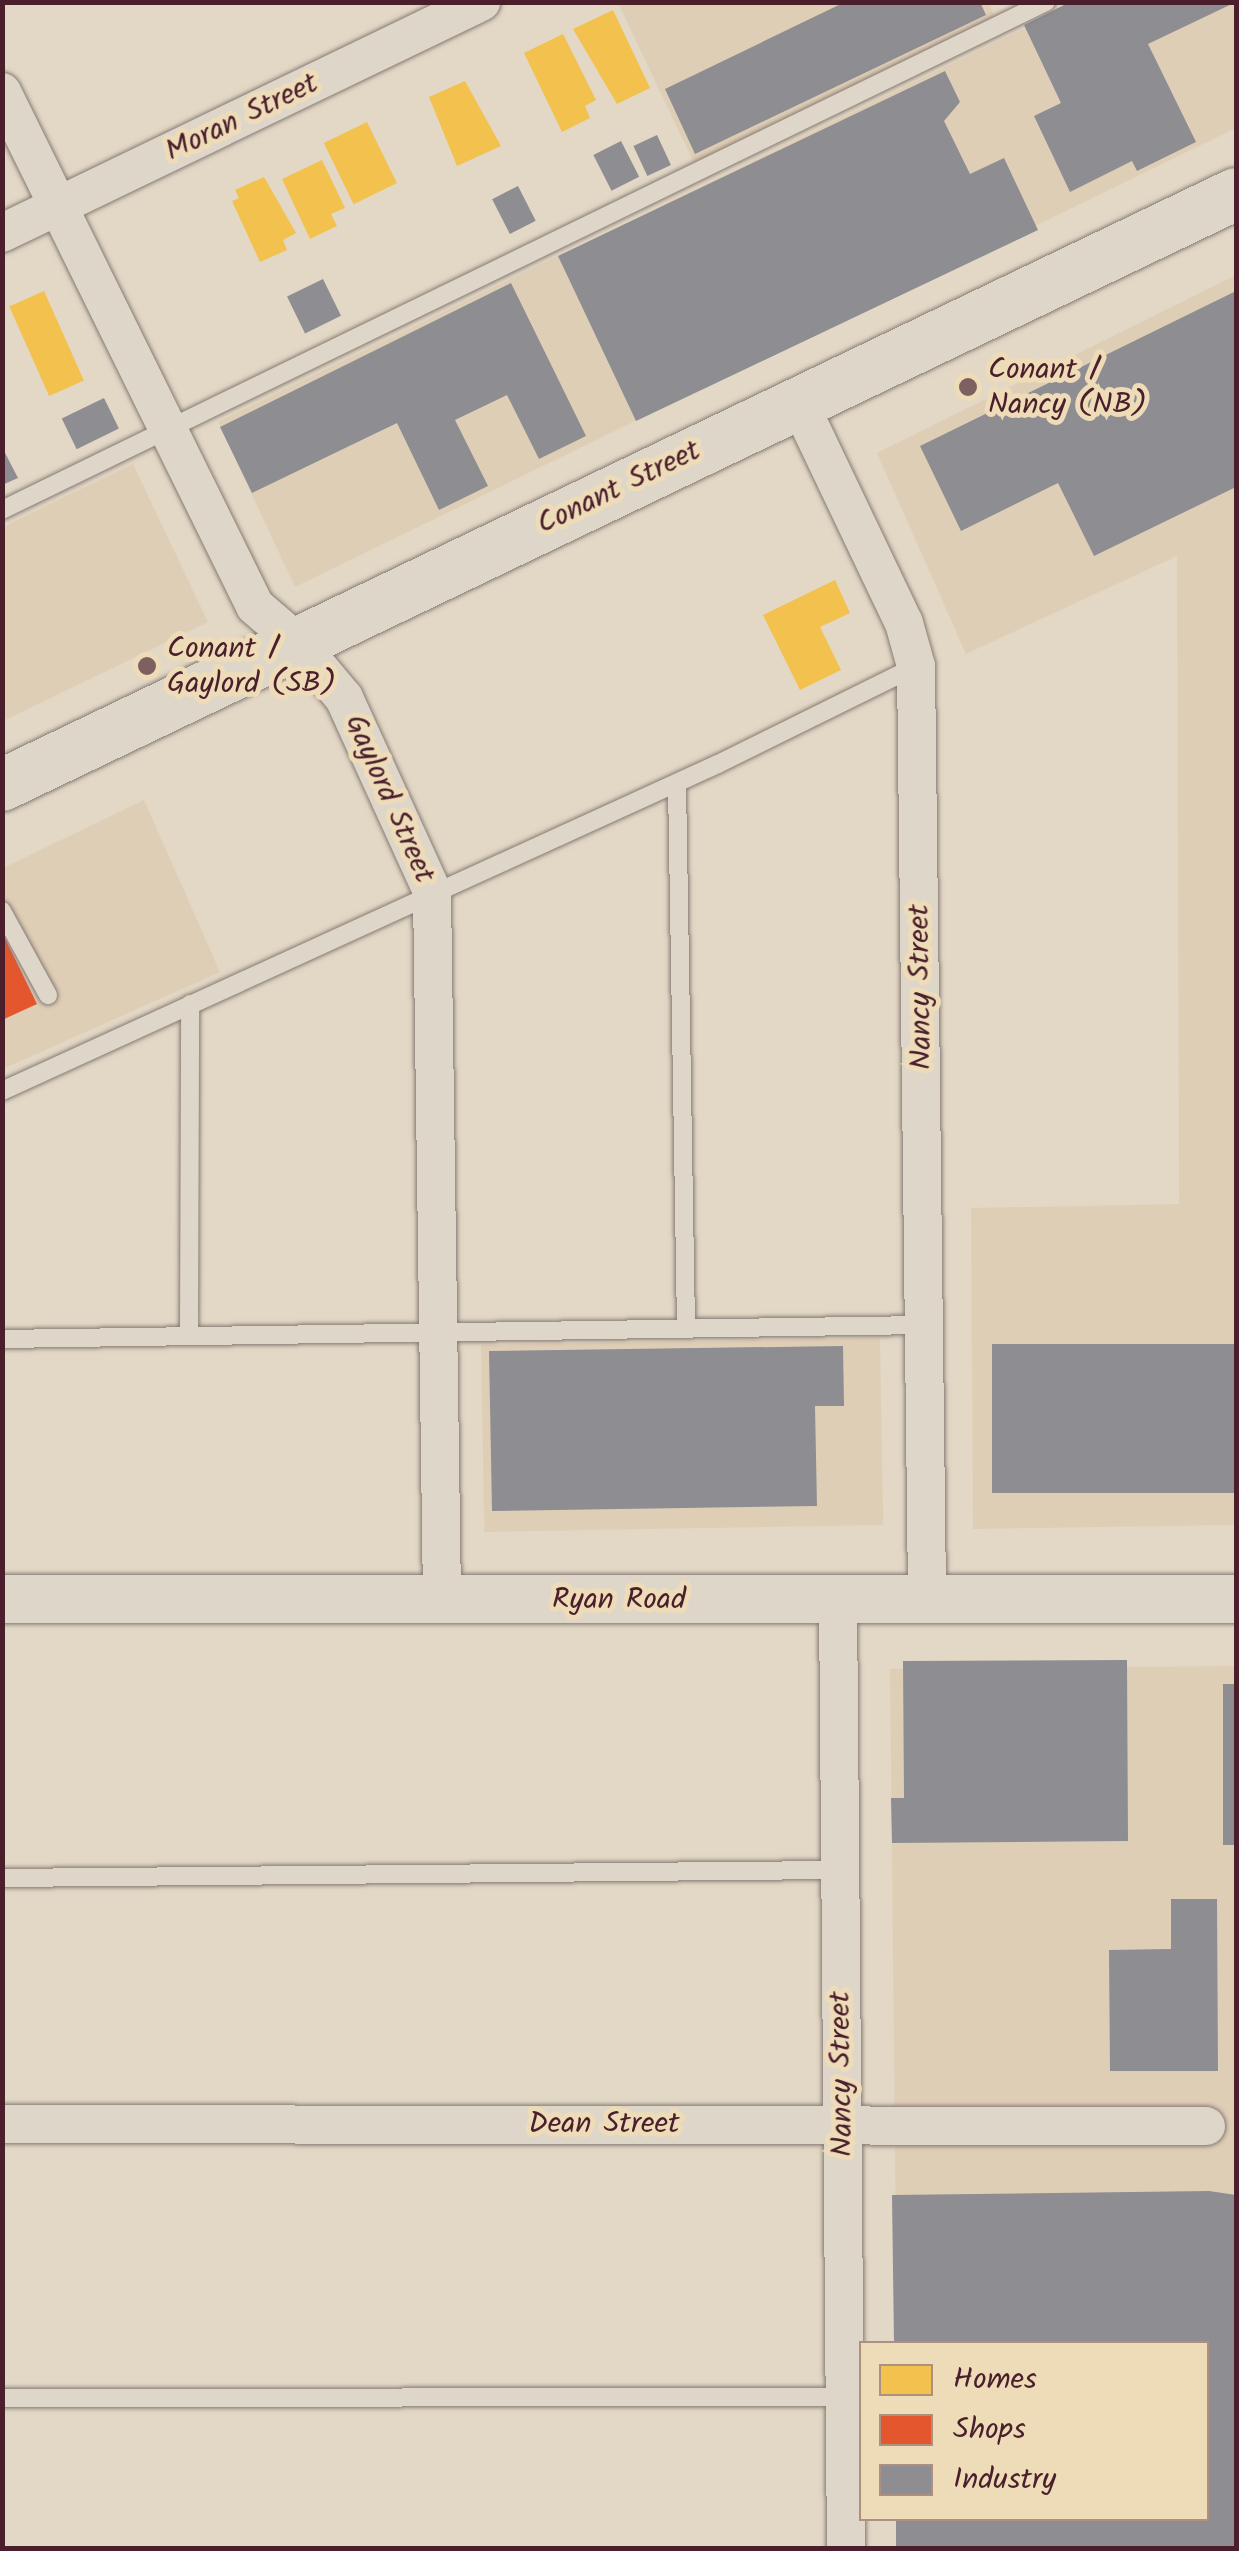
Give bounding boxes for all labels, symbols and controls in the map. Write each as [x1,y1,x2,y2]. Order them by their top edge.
street label: Moran Street [160,66,324,170]
place label: Conant / Nancy (NB) [988,352,1147,422]
marker: Conant / Nancy (NB) [957,376,979,398]
street label: Conant Street [531,433,707,543]
place label: Conant / Gaylord (SB) [167,631,336,702]
marker: Conant / Gaylord (SB) [136,655,158,677]
street label: Gaylord Street [336,709,442,889]
street label: Nancy Street [902,904,940,1070]
street label: Ryan Road [552,1582,686,1618]
street label: Nancy Street [823,1991,861,2157]
street label: Dean Street [528,2106,680,2142]
legend [859,2341,1209,2521]
text: Homes [953,2356,1037,2404]
text: Shops [953,2406,1026,2454]
text: Industry [953,2456,1056,2504]

